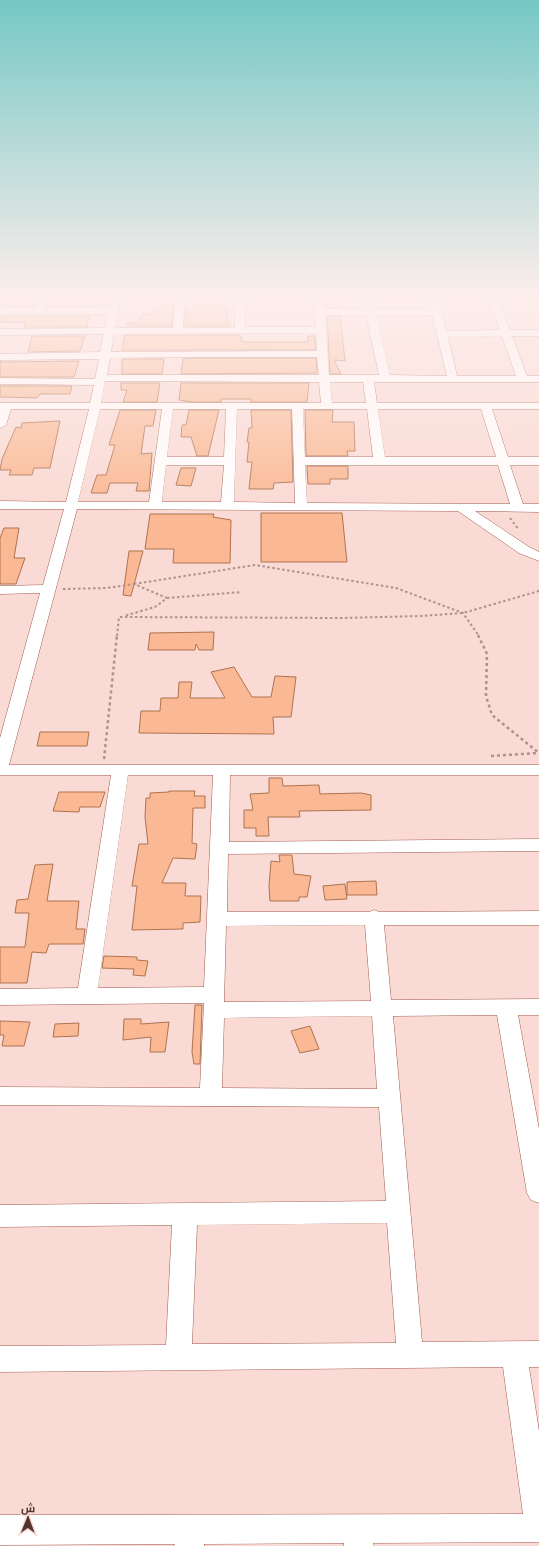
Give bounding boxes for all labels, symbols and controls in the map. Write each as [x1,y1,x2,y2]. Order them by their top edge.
north arrow [8,1498,48,1538]
text: ش [21,1502,35,1515]

